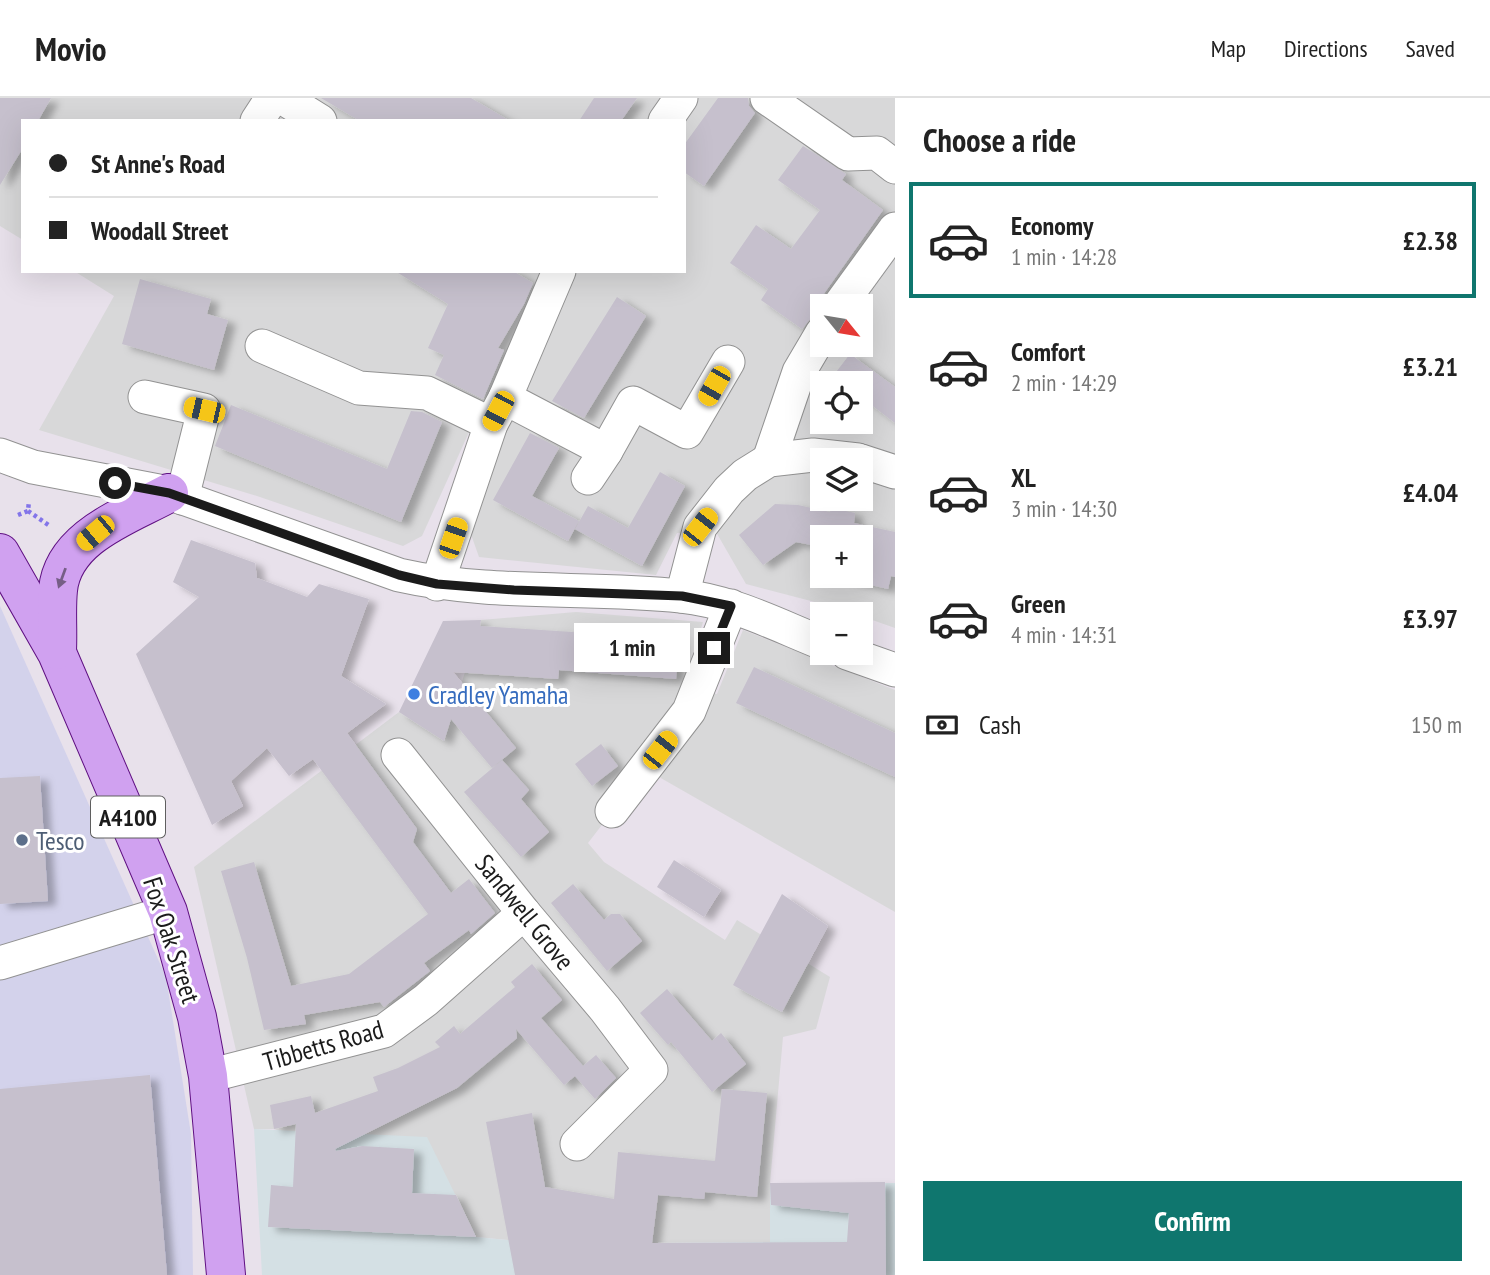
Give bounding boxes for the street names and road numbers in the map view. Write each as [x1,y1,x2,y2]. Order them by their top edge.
road number: A4100 [91,796,165,838]
street label: Sandwell Grove [468,847,582,977]
street label: Fox Oak Street [136,873,208,1007]
street label: Tibbetts Road [259,1012,387,1078]

